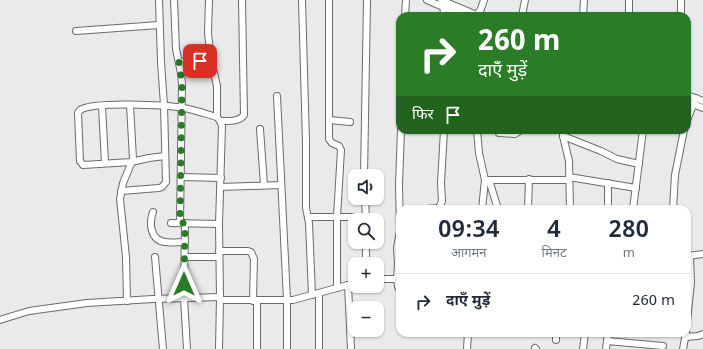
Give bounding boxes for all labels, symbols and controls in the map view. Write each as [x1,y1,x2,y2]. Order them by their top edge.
text: 260 m [478,25,560,61]
icon: right [412,28,464,80]
pin [183,44,217,78]
icon: arrive [189,50,211,72]
text: दाएँ मुड़ें [478,60,527,83]
icon: arrive [442,104,464,126]
text: फिर [412,106,434,125]
map controls [348,169,384,337]
button: sound [348,169,384,205]
button: search [348,213,384,249]
text: 09:34 [438,215,499,247]
text: 4 [547,215,561,247]
text: 280 [609,215,649,247]
text: आगमन [451,245,487,262]
text: मिनट [542,245,566,262]
text: m [623,245,635,262]
button: + [348,257,384,293]
position arrow [163,263,205,305]
icon: right [412,291,434,313]
text: दाएँ मुड़ें [446,292,490,311]
text: 260 m [632,292,675,311]
button: − [348,301,384,337]

